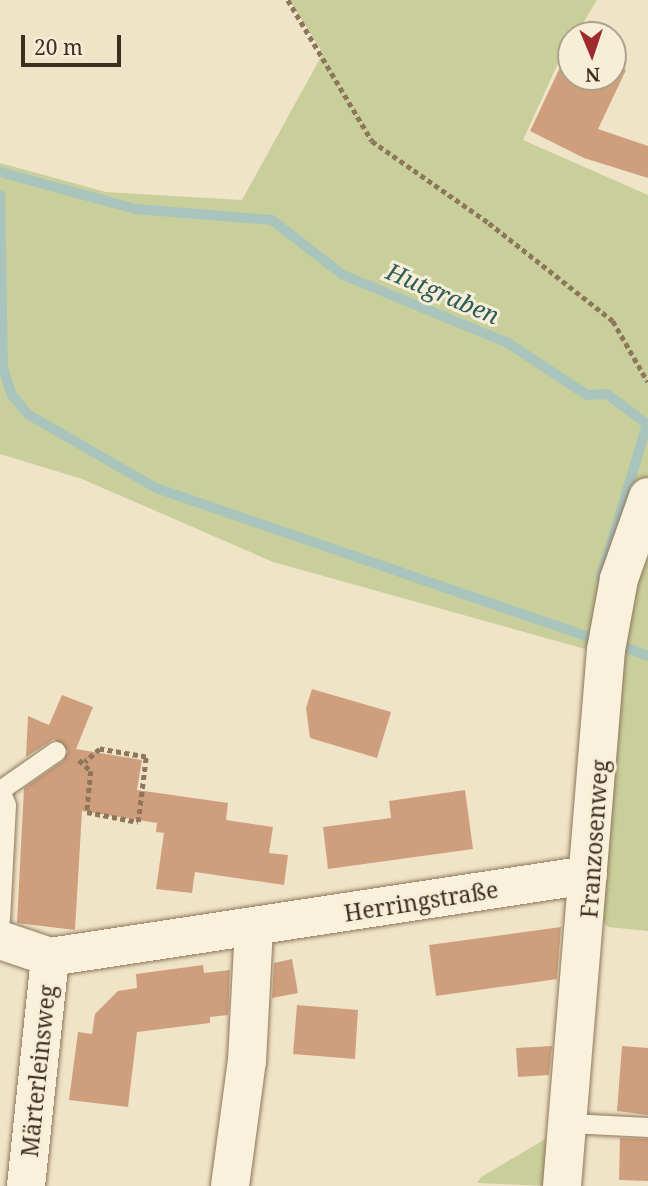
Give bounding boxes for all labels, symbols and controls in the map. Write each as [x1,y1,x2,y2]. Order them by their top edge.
scale bar [24,21,124,65]
north arrow [557,21,627,91]
text: 20 m [34,33,83,61]
text: N [585,62,601,88]
water label: Hutgraben [382,256,504,330]
street label: Franzosenweg [575,759,613,919]
street label: Herringstraße [342,875,500,927]
street label: Märterleinsweg [15,983,61,1159]

